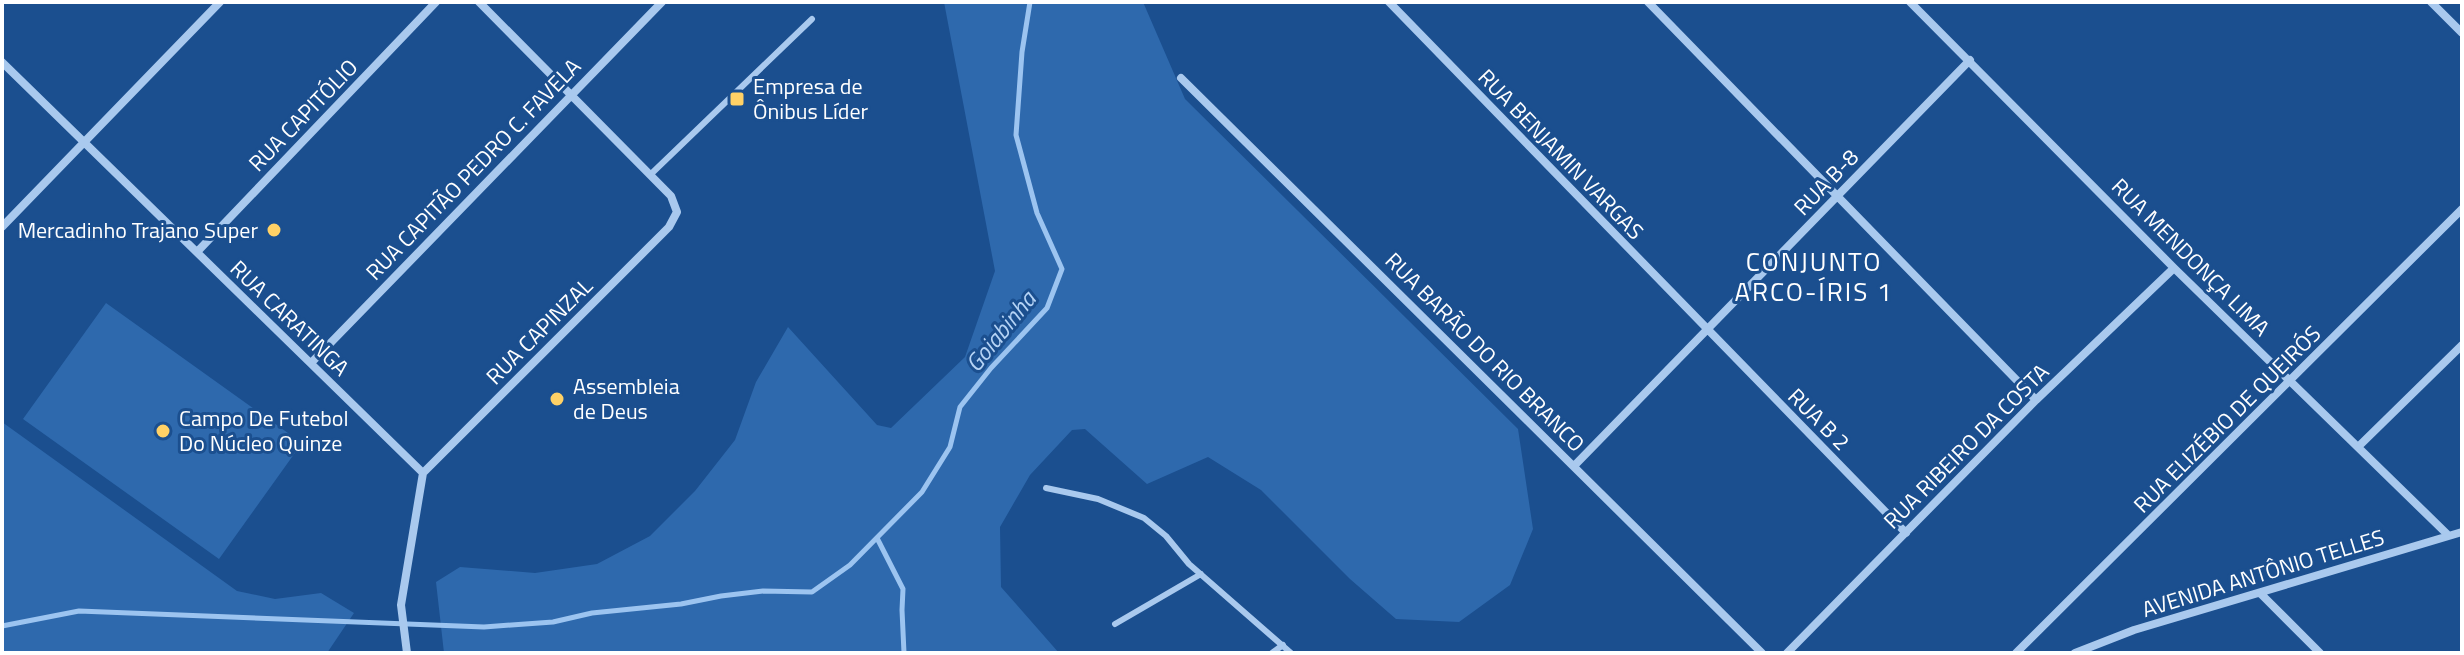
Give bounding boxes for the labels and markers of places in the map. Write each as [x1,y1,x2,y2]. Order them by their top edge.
place label: Empresa de Ônibus Líder [753,69,869,128]
marker: Empresa de Ônibus Líder [728,90,746,108]
place label: Mercadinho Trajano Super [18,213,258,247]
marker: Mercadinho Trajano Super [265,221,283,239]
place label: Assembleia de Deus [573,369,680,428]
marker: Assembleia de Deus [548,390,566,408]
place label: Campo De Futebol Do Núcleo Quinze [179,401,349,460]
marker: Campo De Futebol Do Núcleo Quinze [154,422,172,440]

